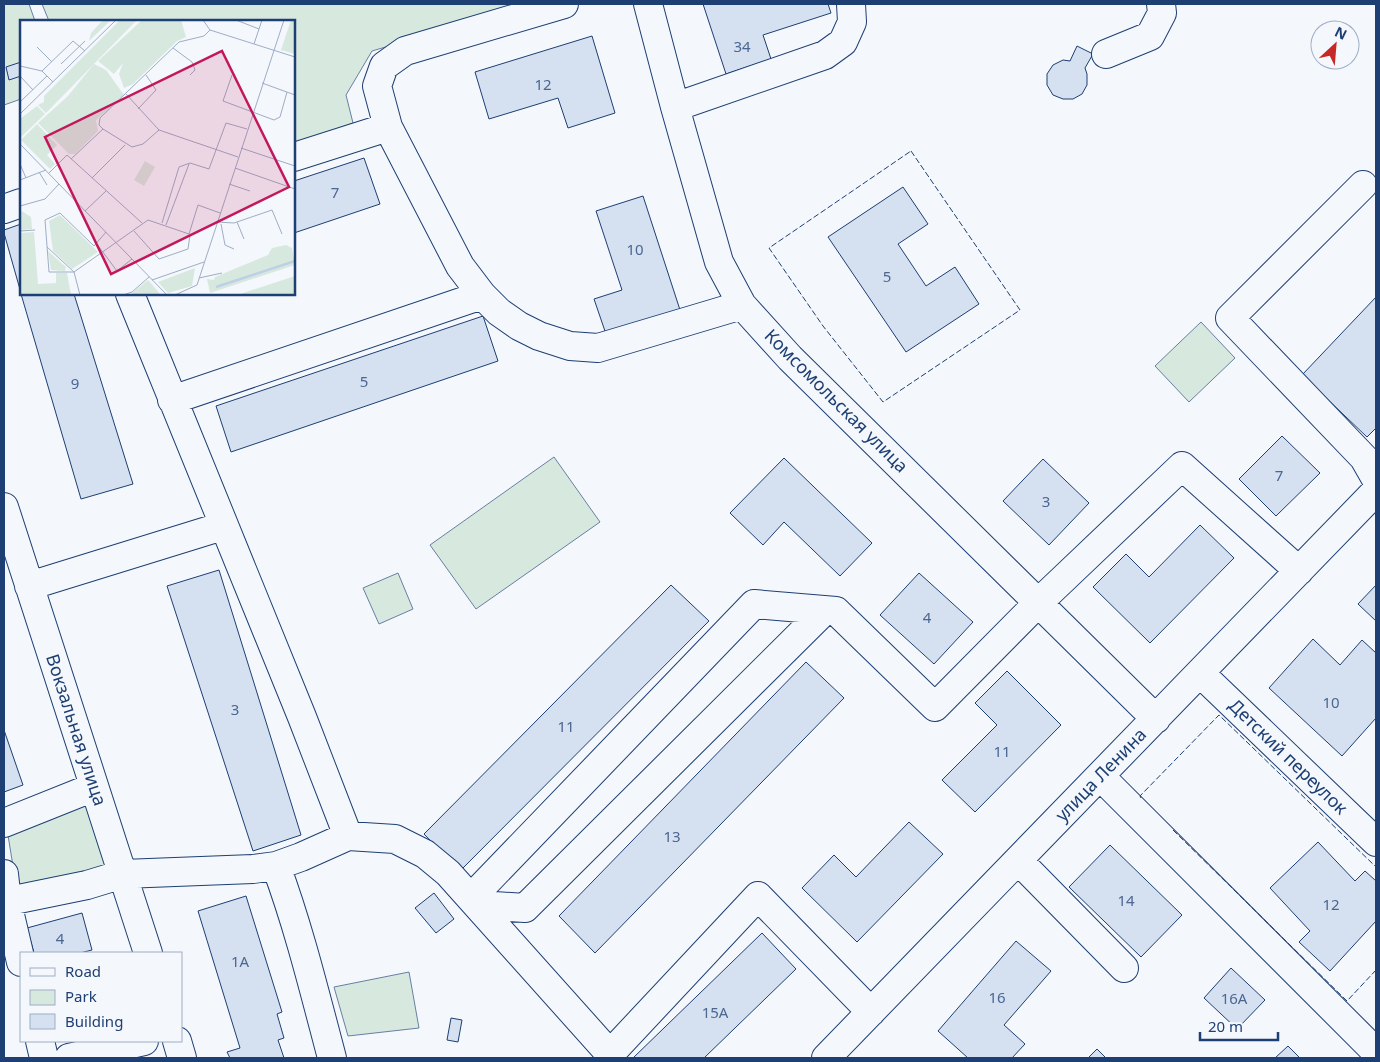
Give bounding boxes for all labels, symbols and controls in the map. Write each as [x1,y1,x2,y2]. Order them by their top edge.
inset map [20,20,295,295]
north arrow [1310,20,1360,70]
text: N [1332,22,1350,44]
house number: 34 [733,36,751,56]
house number: 12 [534,74,552,94]
house number: 7 [331,182,339,202]
house number: 10 [626,239,644,259]
house number: 5 [883,266,891,286]
street label: Комсомольская улица [760,323,914,477]
house number: 5 [360,371,368,391]
house number: 9 [71,373,79,393]
house number: 7 [1275,465,1283,485]
house number: 3 [1042,491,1050,511]
house number: 4 [923,607,932,627]
street label: Вокзальная улица [41,651,113,809]
house number: 10 [1322,692,1340,712]
street label: Детский переулок [1224,693,1354,820]
house number: 3 [231,699,239,719]
house number: 11 [557,716,575,736]
street label: улица Ленина [1049,722,1151,826]
house number: 11 [993,741,1011,761]
house number: 13 [663,826,681,846]
house number: 14 [1117,890,1135,910]
house number: 12 [1322,894,1340,914]
house number: 4 [56,928,65,948]
house number: 1А [231,951,250,971]
legend [20,952,182,1042]
text: Road [65,961,101,981]
text: Park [65,986,97,1006]
house number: 16 [988,987,1006,1007]
house number: 16А [1221,988,1248,1008]
house number: 15А [702,1002,729,1022]
scale bar [1200,1010,1278,1042]
text: Building [65,1011,123,1031]
text: 20 m [1208,1016,1243,1036]

